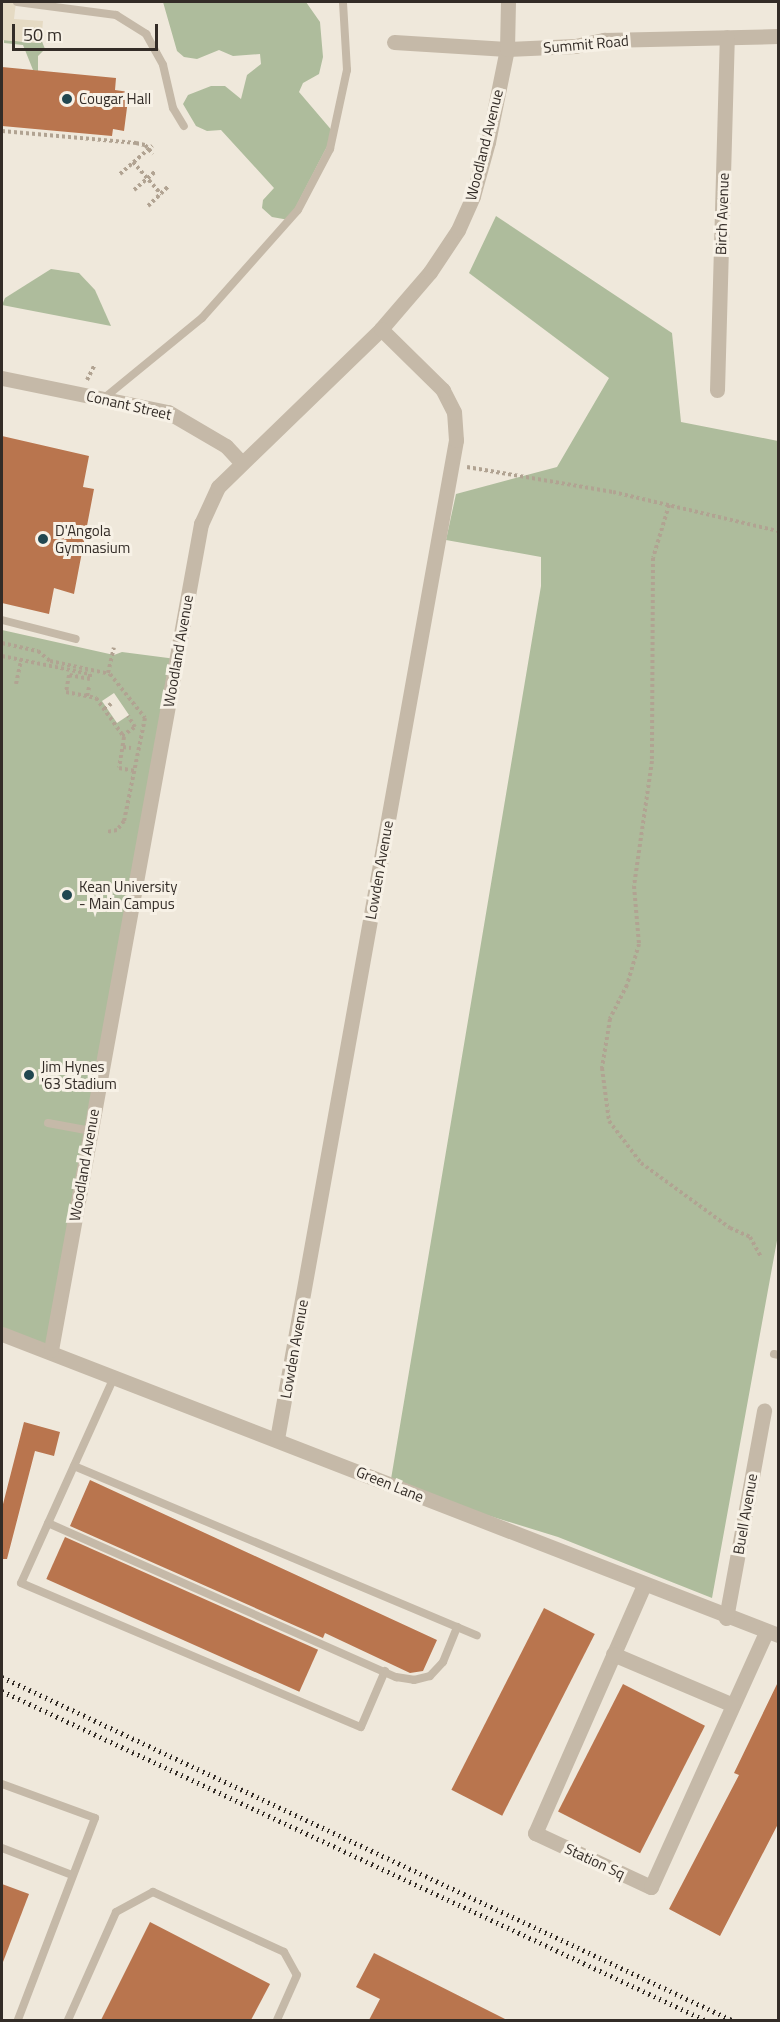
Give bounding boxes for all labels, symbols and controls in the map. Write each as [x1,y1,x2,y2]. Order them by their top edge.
scale bar [15,12,160,50]
text: 50 m [23,21,62,48]
street label: Summit Road [543,31,629,57]
street label: Woodland Avenue [461,88,507,202]
place label: Cougar Hall [79,90,151,108]
marker: Cougar Hall [60,92,74,106]
street label: Birch Avenue [712,173,732,255]
street label: Conant Street [85,386,173,424]
place label: D'Angola Gymnasium [55,521,130,556]
marker: D'Angola Gymnasium [36,532,50,546]
street label: Woodland Avenue [159,593,197,709]
street label: Lowden Avenue [361,819,397,921]
place label: Kean University - Main Campus [79,877,177,912]
marker: Kean University - Main Campus [60,888,74,902]
place label: Jim Hynes '63 Stadium [41,1057,117,1092]
marker: Jim Hynes '63 Stadium [22,1068,36,1082]
street label: Woodland Avenue [65,1107,103,1223]
street label: Lowden Avenue [276,1298,312,1400]
street label: Green Lane [354,1462,426,1506]
street label: Buell Avenue [729,1472,761,1556]
street label: Station Sq [562,1839,628,1883]

